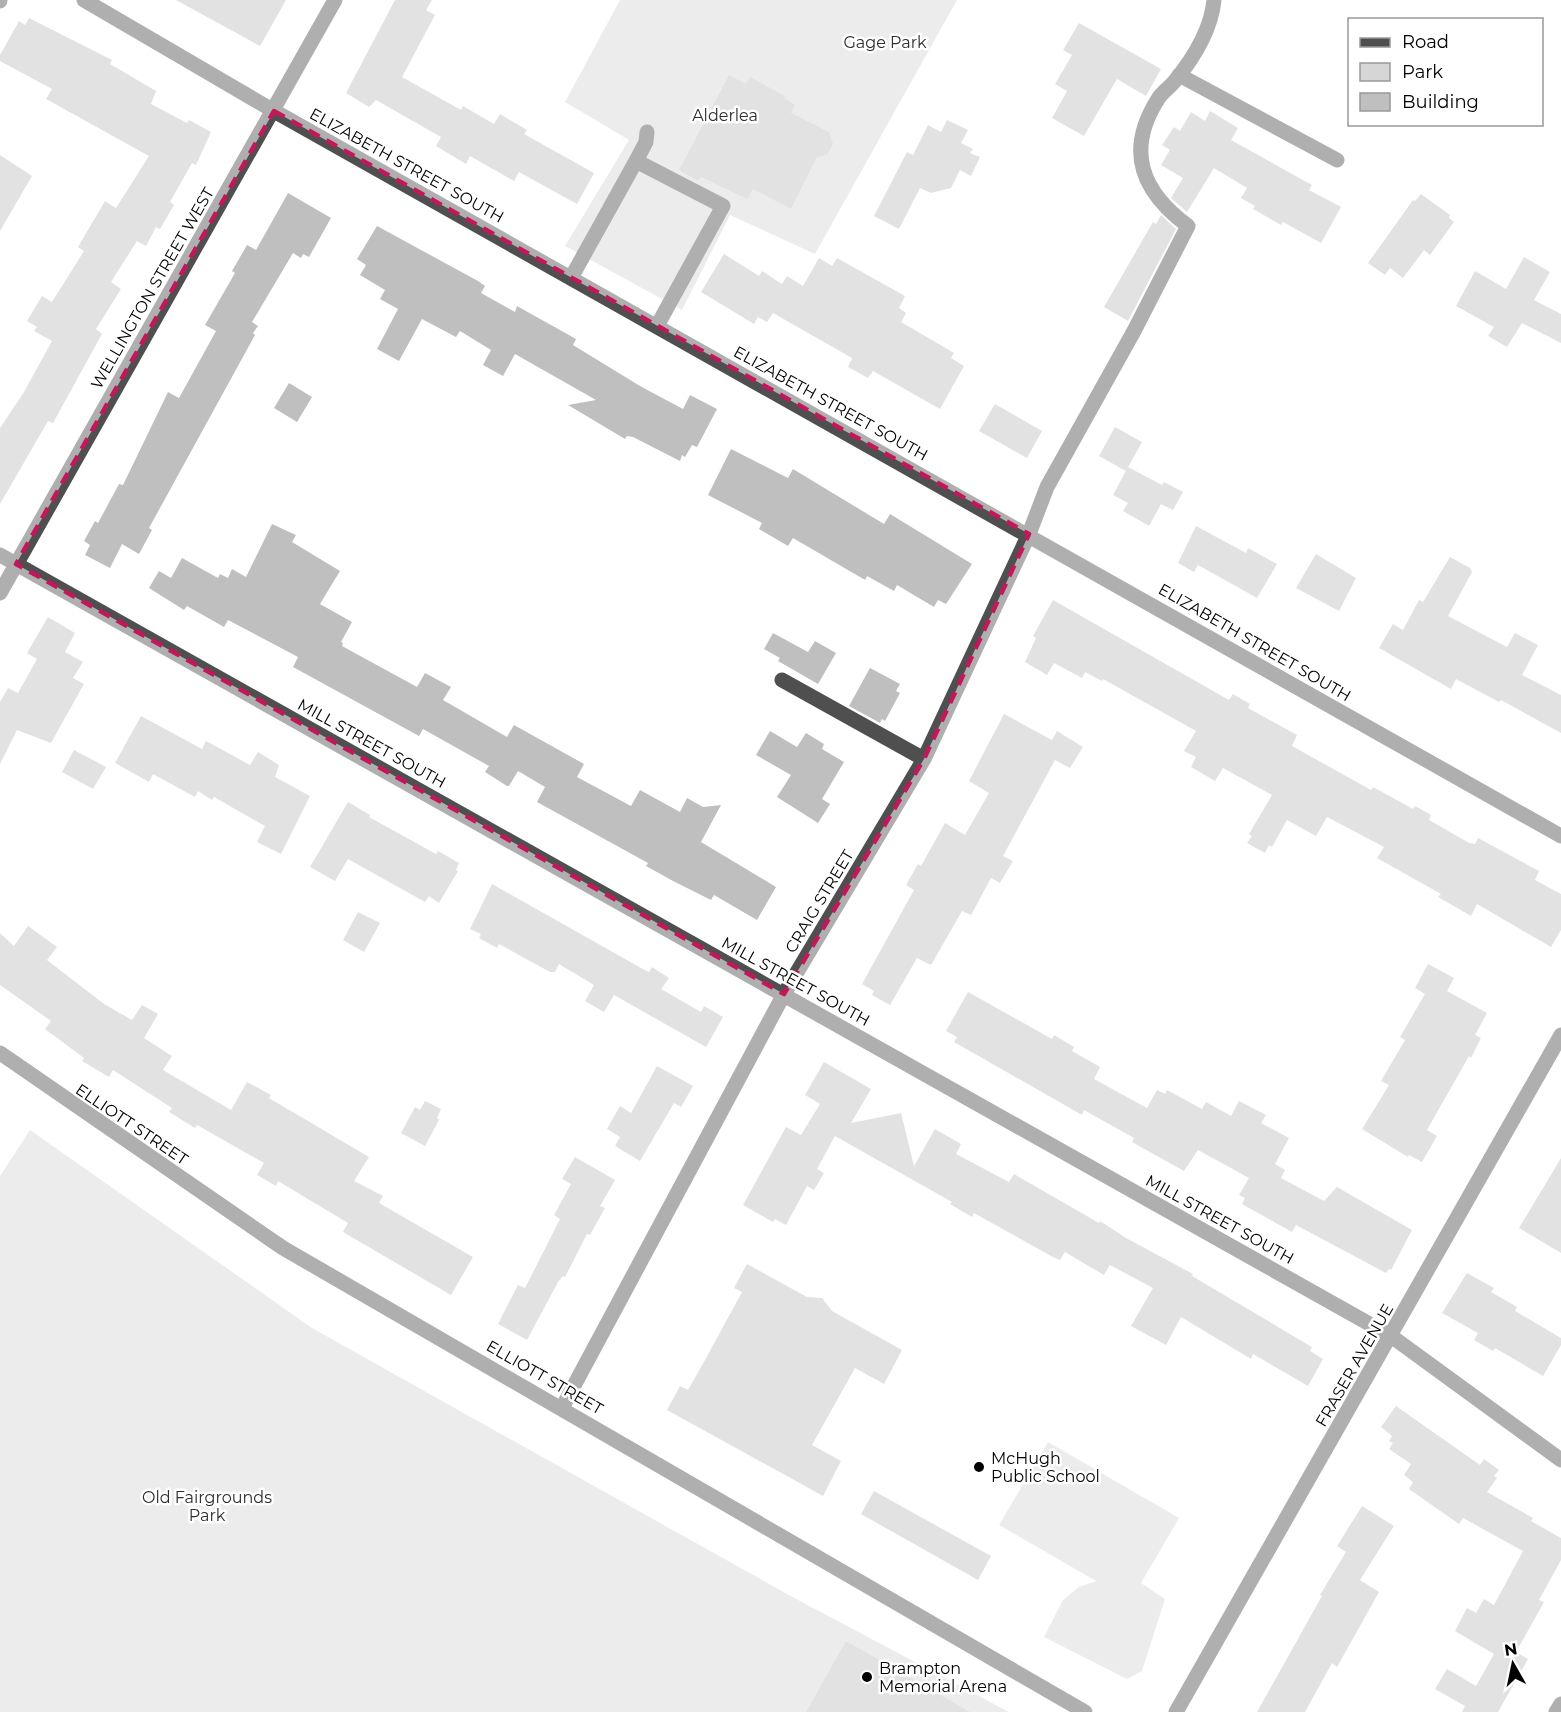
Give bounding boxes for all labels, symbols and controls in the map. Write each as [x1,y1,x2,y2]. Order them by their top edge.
legend [1348,18,1543,126]
text: Road [1402,31,1449,53]
park label: Gage Park [843,33,927,52]
text: Park [1402,61,1443,83]
text: Building [1402,91,1479,113]
street label: ELIZABETH STREET SOUTH [306,104,507,227]
park label: Alderlea [692,106,758,125]
street label: WELLINGTON STREET WEST [87,184,218,392]
street label: ELIZABETH STREET SOUTH [730,342,931,465]
street label: ELIZABETH STREET SOUTH [1155,579,1354,705]
street label: MILL STREET SOUTH [294,695,449,792]
street label: CRAIG STREET [781,846,858,956]
street label: MILL STREET SOUTH [718,933,873,1030]
street label: ELLIOTT STREET [72,1080,192,1169]
street label: MILL STREET SOUTH [1142,1171,1297,1268]
street label: FRASER AVENUE [1312,1301,1397,1430]
street label: ELLIOTT STREET [483,1336,607,1419]
place label: McHugh Public School [991,1449,1100,1486]
marker: McHugh Public School [972,1460,986,1474]
park label: Old Fairgrounds Park [142,1488,272,1525]
north arrow [1483,1634,1543,1694]
text: N [1503,1639,1519,1660]
place label: Brampton Memorial Arena [879,1659,1007,1696]
marker: Brampton Memorial Arena [860,1670,874,1684]

